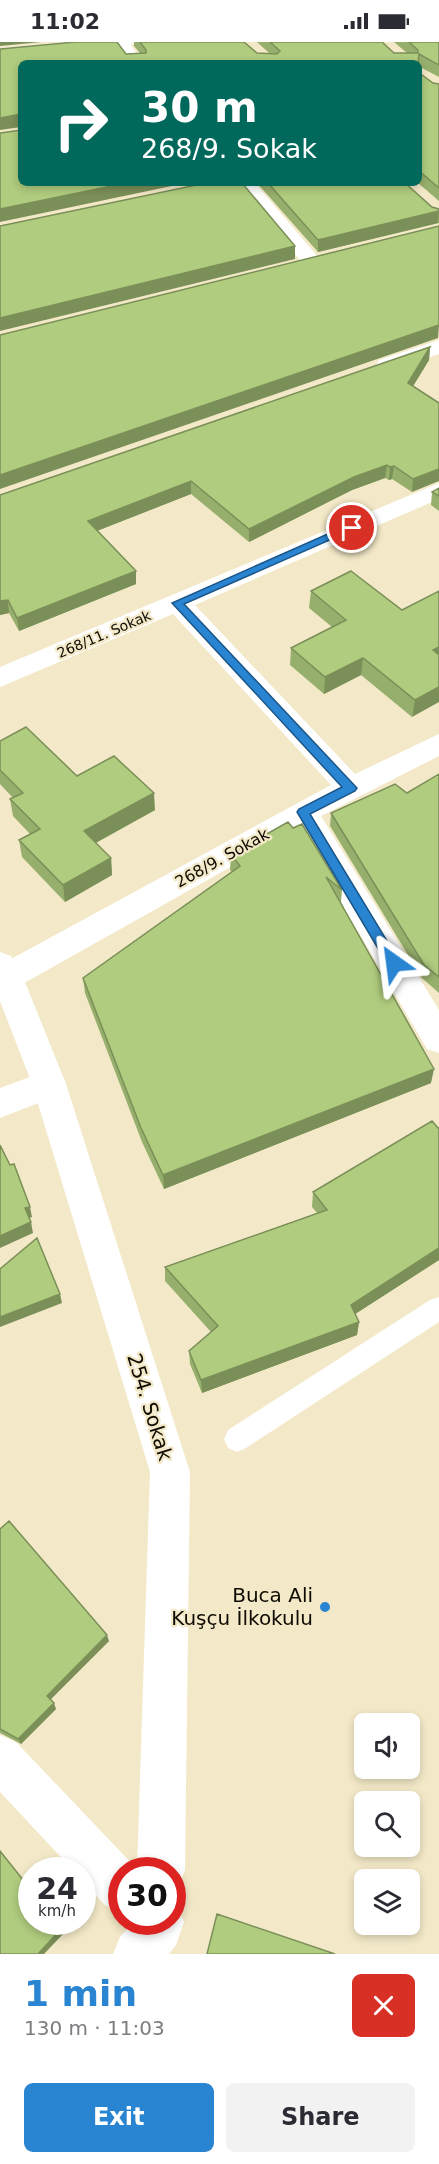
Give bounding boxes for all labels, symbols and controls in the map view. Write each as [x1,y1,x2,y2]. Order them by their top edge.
text: 11:02 [30,9,100,34]
text: 30 m [141,83,258,132]
icon: right [42,84,120,162]
text: 268/9. Sokak [141,133,317,164]
pin [326,502,377,553]
icon: arrive [335,511,368,544]
street label: 268/11. Sokak [55,607,154,661]
street label: 268/9. Sokak [172,824,273,892]
position arrow [362,931,426,995]
street label: 254. Sokak [122,1350,178,1464]
place label: Buca Ali Kuşçu İlkokulu [171,1583,313,1630]
marker: Buca Ali Kuşçu İlkokulu [318,1600,332,1614]
map controls [354,1713,420,1935]
button: sound [354,1713,420,1779]
button: search [354,1791,420,1857]
speed limit sign: 30 [108,1857,186,1935]
button: layers [354,1869,420,1935]
text: 24 [36,1871,78,1906]
text: km/h [38,1902,76,1920]
text: 1 min [24,1973,137,2014]
button: close [352,1974,415,2037]
text: 130 m · 11:03 [24,2016,165,2040]
button: Exit [24,2083,214,2152]
button: Share [226,2083,415,2152]

